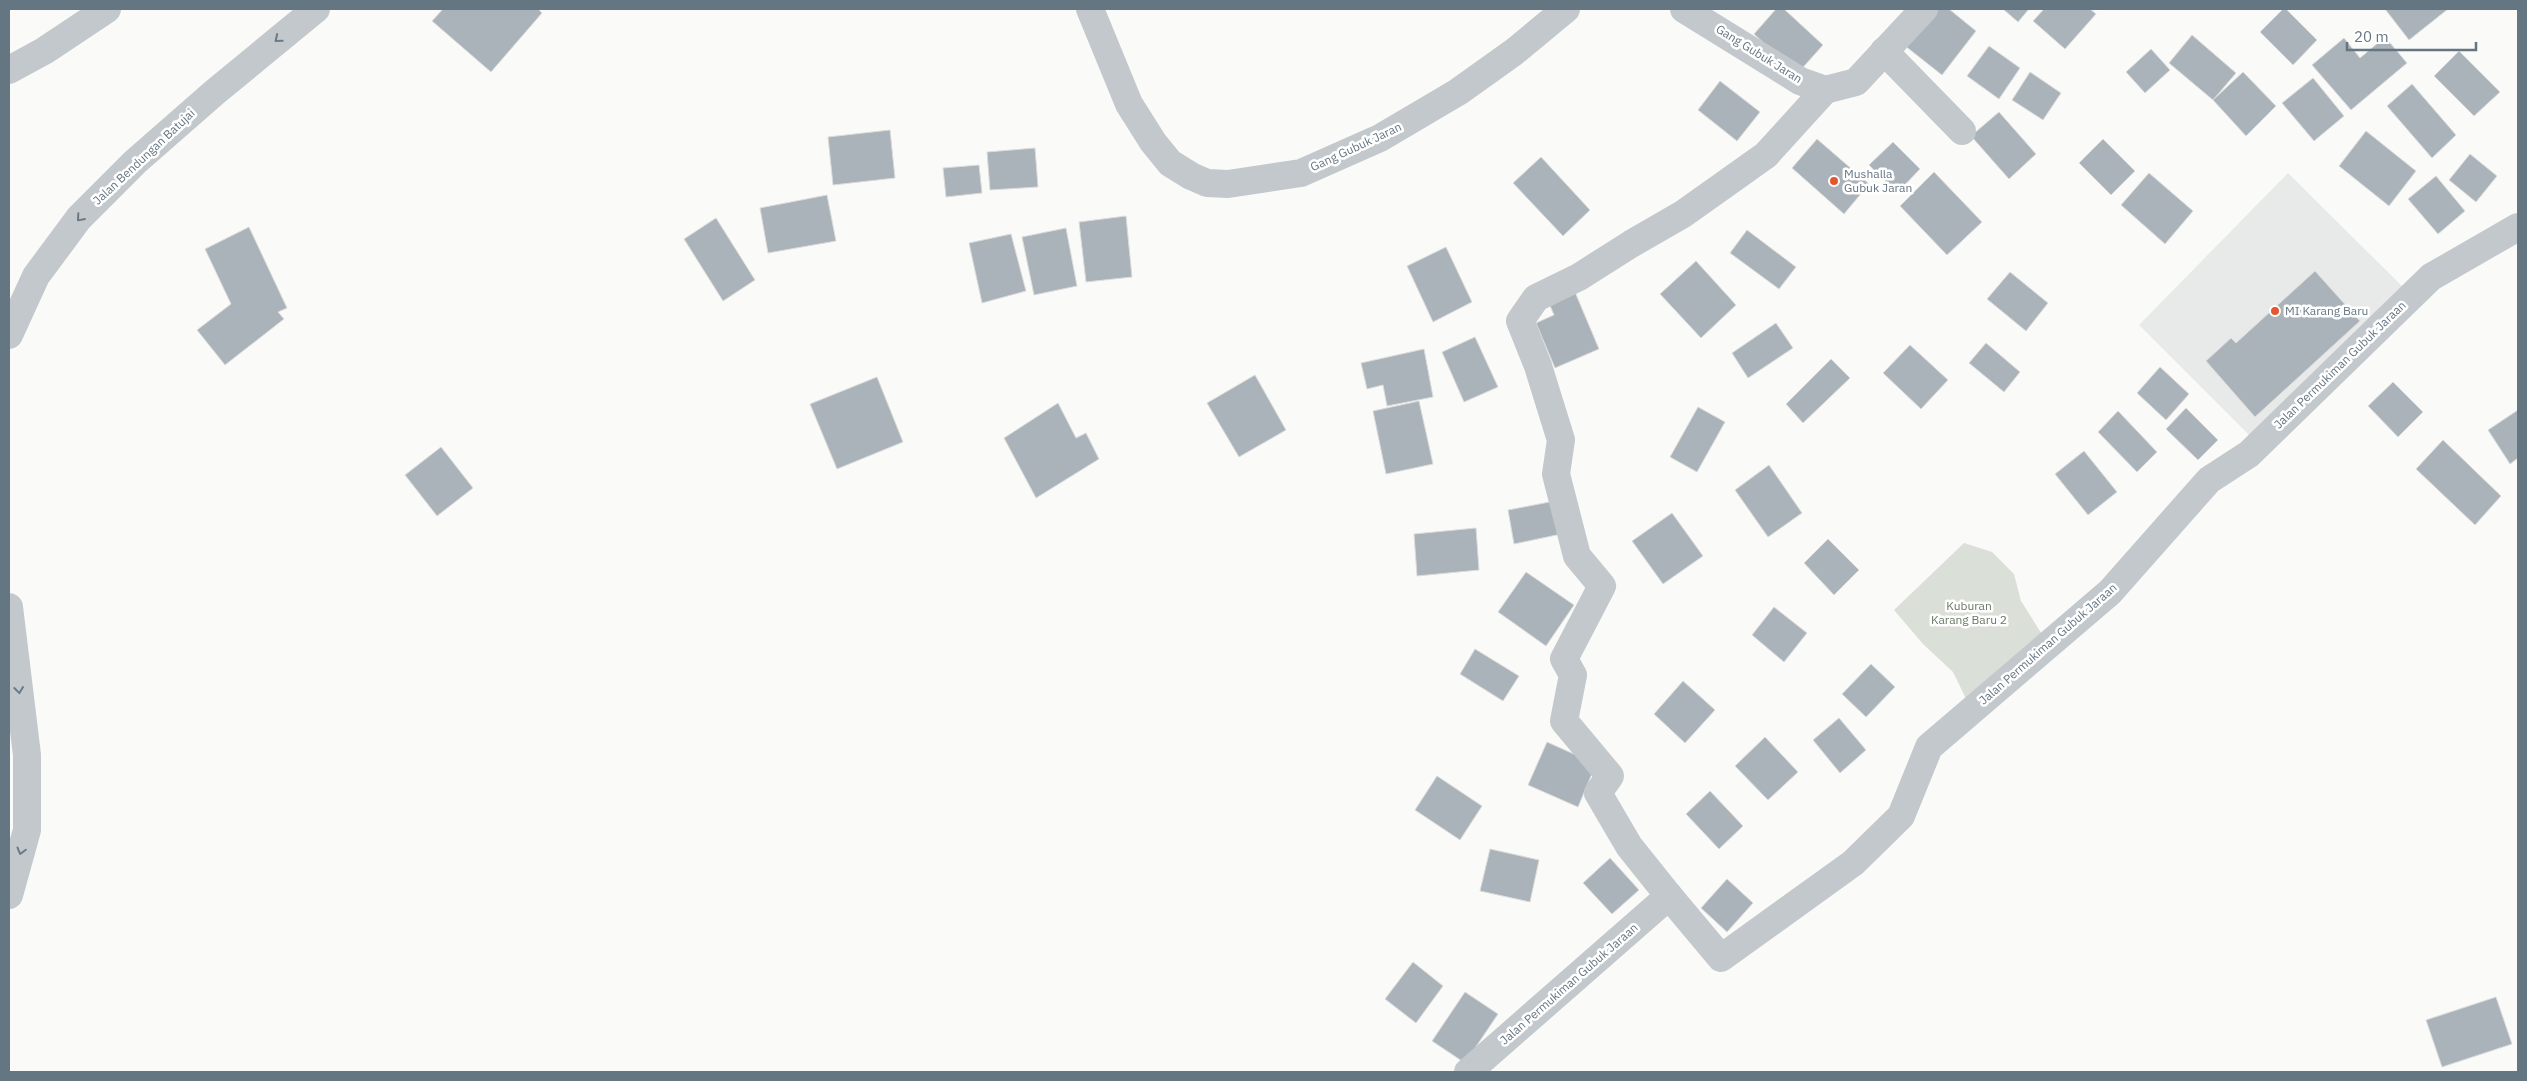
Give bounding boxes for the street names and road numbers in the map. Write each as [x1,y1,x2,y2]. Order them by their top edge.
street label: Gang Gubuk Jaran [1713,21,1805,86]
street label: Jalan Bendungan Batujai [90,106,198,208]
street label: Gang Gubuk Jaran [1308,119,1404,174]
street label: Jalan Permukiman Gubuk Jaraan [2271,298,2409,432]
street label: Jalan Permukiman Gubuk Jaraan [1976,580,2120,708]
street label: Jalan Permukiman Gubuk Jaraan [1497,920,1641,1048]

